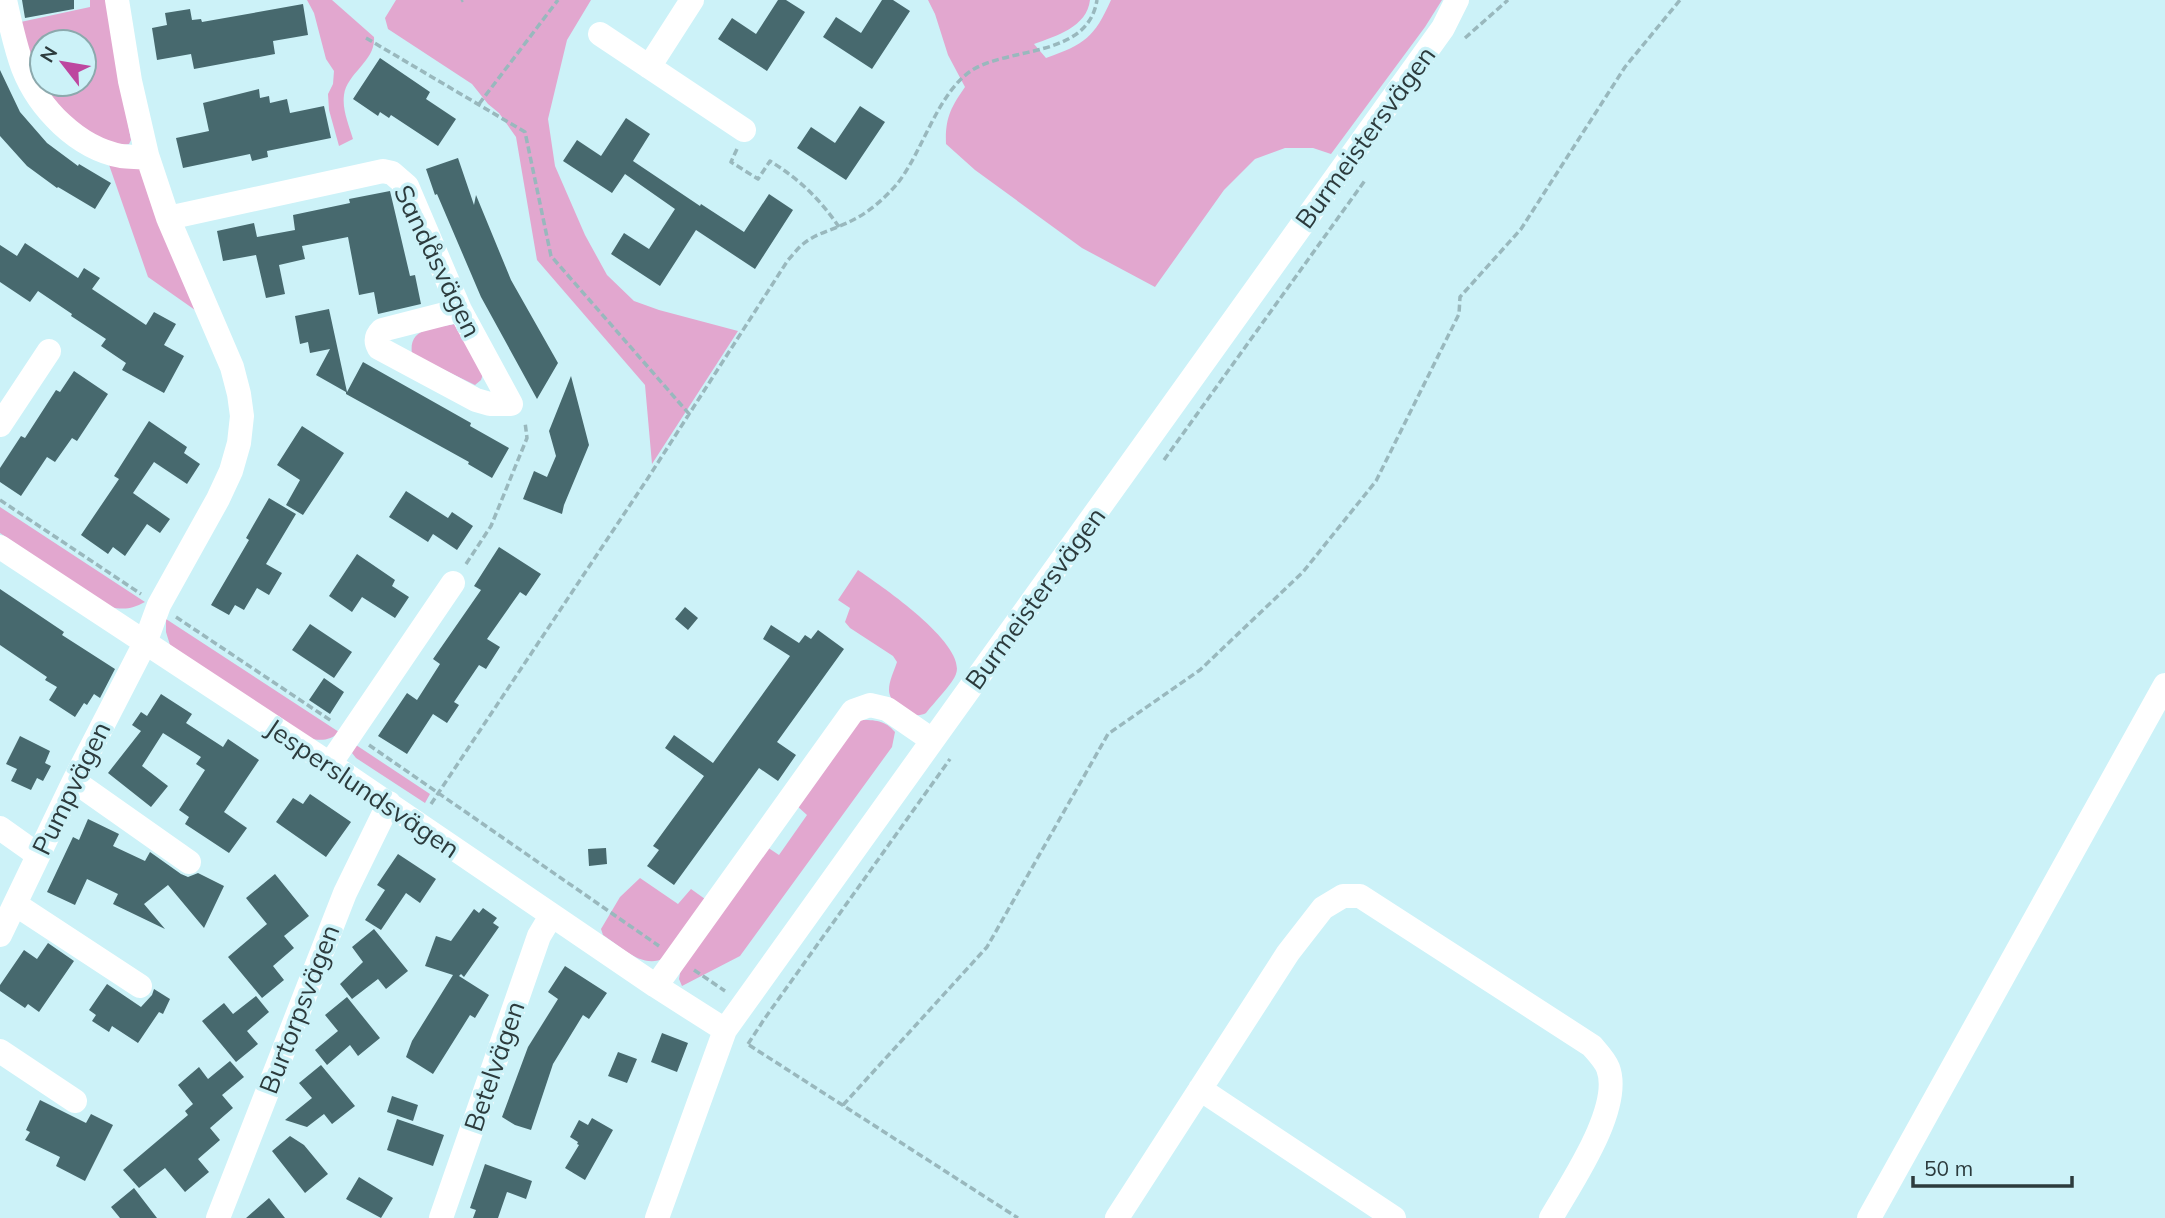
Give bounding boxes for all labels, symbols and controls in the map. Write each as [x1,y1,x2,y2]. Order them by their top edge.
north arrow [28,28,98,98]
street label: Burmeistersvägen [1288,39,1442,235]
text: N [34,42,62,67]
street label: Sandåsvägen [387,179,489,343]
street label: Burmeistersvägen [958,500,1112,696]
street label: Jesperslundsvägen [260,711,466,865]
street label: Pumpvägen [25,716,117,860]
street label: Burtorpsvägen [252,920,346,1098]
street label: Betelvägen [456,997,532,1135]
scale bar [1913,1144,2072,1188]
text: 50 m [1924,1155,1973,1181]

